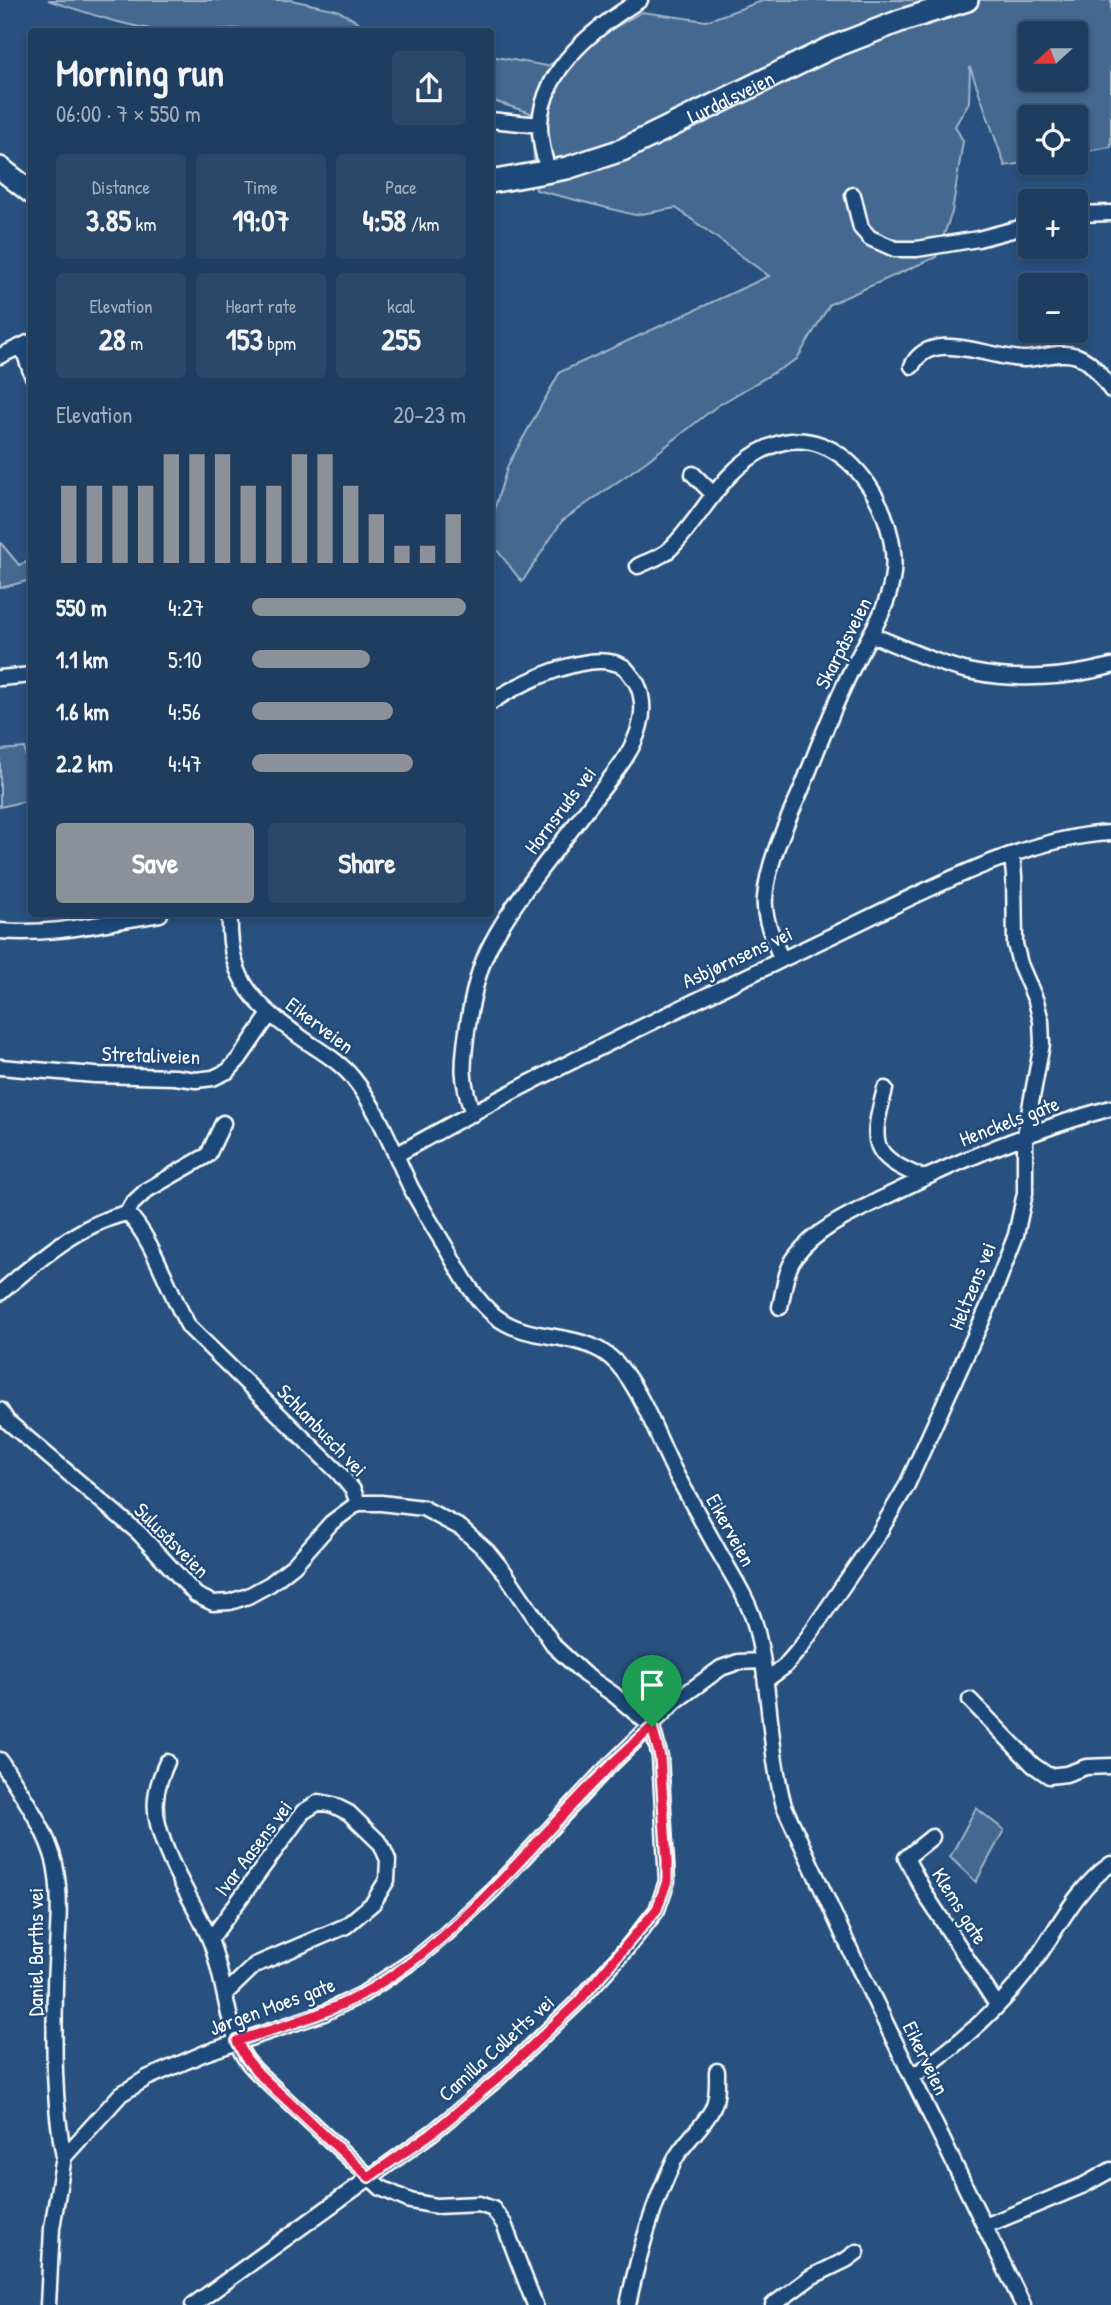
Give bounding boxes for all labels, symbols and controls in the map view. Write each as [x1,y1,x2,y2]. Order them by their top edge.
north arrow [1018,21,1088,91]
map controls [1018,21,1088,343]
text: Morning run [56,46,224,98]
button: share [392,51,466,125]
street label: Lurdalsveien [682,63,779,130]
text: 06:00 · 7 × 550 m [56,98,201,129]
button: locate [1018,105,1088,175]
text: Distance [92,174,150,200]
text: Time [244,174,278,200]
text: Pace [385,174,417,200]
button: + [1018,189,1088,259]
text: 3.85 [86,200,131,240]
text: 19:07 [232,200,290,240]
text: 4:58 [362,200,406,240]
text: km [131,211,156,237]
text: /km [406,211,440,237]
button: − [1018,273,1088,343]
text: Elevation [89,293,153,319]
text: Heart rate [226,293,296,319]
text: kcal [387,293,415,319]
text: 28 [99,319,126,359]
text: 153 [226,319,263,359]
text: 255 [381,319,421,359]
text: m [126,330,143,356]
text: bpm [263,330,296,356]
text: Elevation [56,399,132,430]
text: 20–23 m [393,399,466,430]
text: 550 m [56,592,107,623]
text: 4:27 [168,592,204,623]
street label: Skarpåsveien [808,592,878,694]
text: 1.1 km [56,644,108,675]
text: 5:10 [168,644,202,675]
text: 1.6 km [56,696,109,727]
text: 4:56 [168,696,201,727]
text: 2.2 km [56,748,113,779]
text: 4:47 [168,748,202,779]
street label: Hornsruds vei [517,760,603,860]
button: Save [56,823,254,903]
button: Share [268,823,466,903]
street label: Asbjørnsens vei [677,919,797,995]
street label: Eikerveien [280,990,360,1060]
street label: Stretaliveien [101,1039,201,1071]
street label: Henckels gate [955,1089,1063,1153]
street label: Heltzens vei [941,1238,1003,1334]
street label: Schlanbusch vei [270,1377,374,1483]
street label: Eikerveien [699,1489,763,1571]
street label: Sulusåsveien [128,1496,216,1584]
pin [622,1655,682,1727]
icon: arrive [633,1666,671,1704]
street label: Ivar Aasens vei [207,1794,299,1902]
street label: Klems gate [925,1862,995,1950]
street label: Daniel Barths vei [21,1888,50,2016]
street label: Jørgen Moes gate [205,1970,339,2042]
street label: Camilla Colletts vei [432,1988,560,2108]
street label: Eikerveien [896,2016,956,2100]

